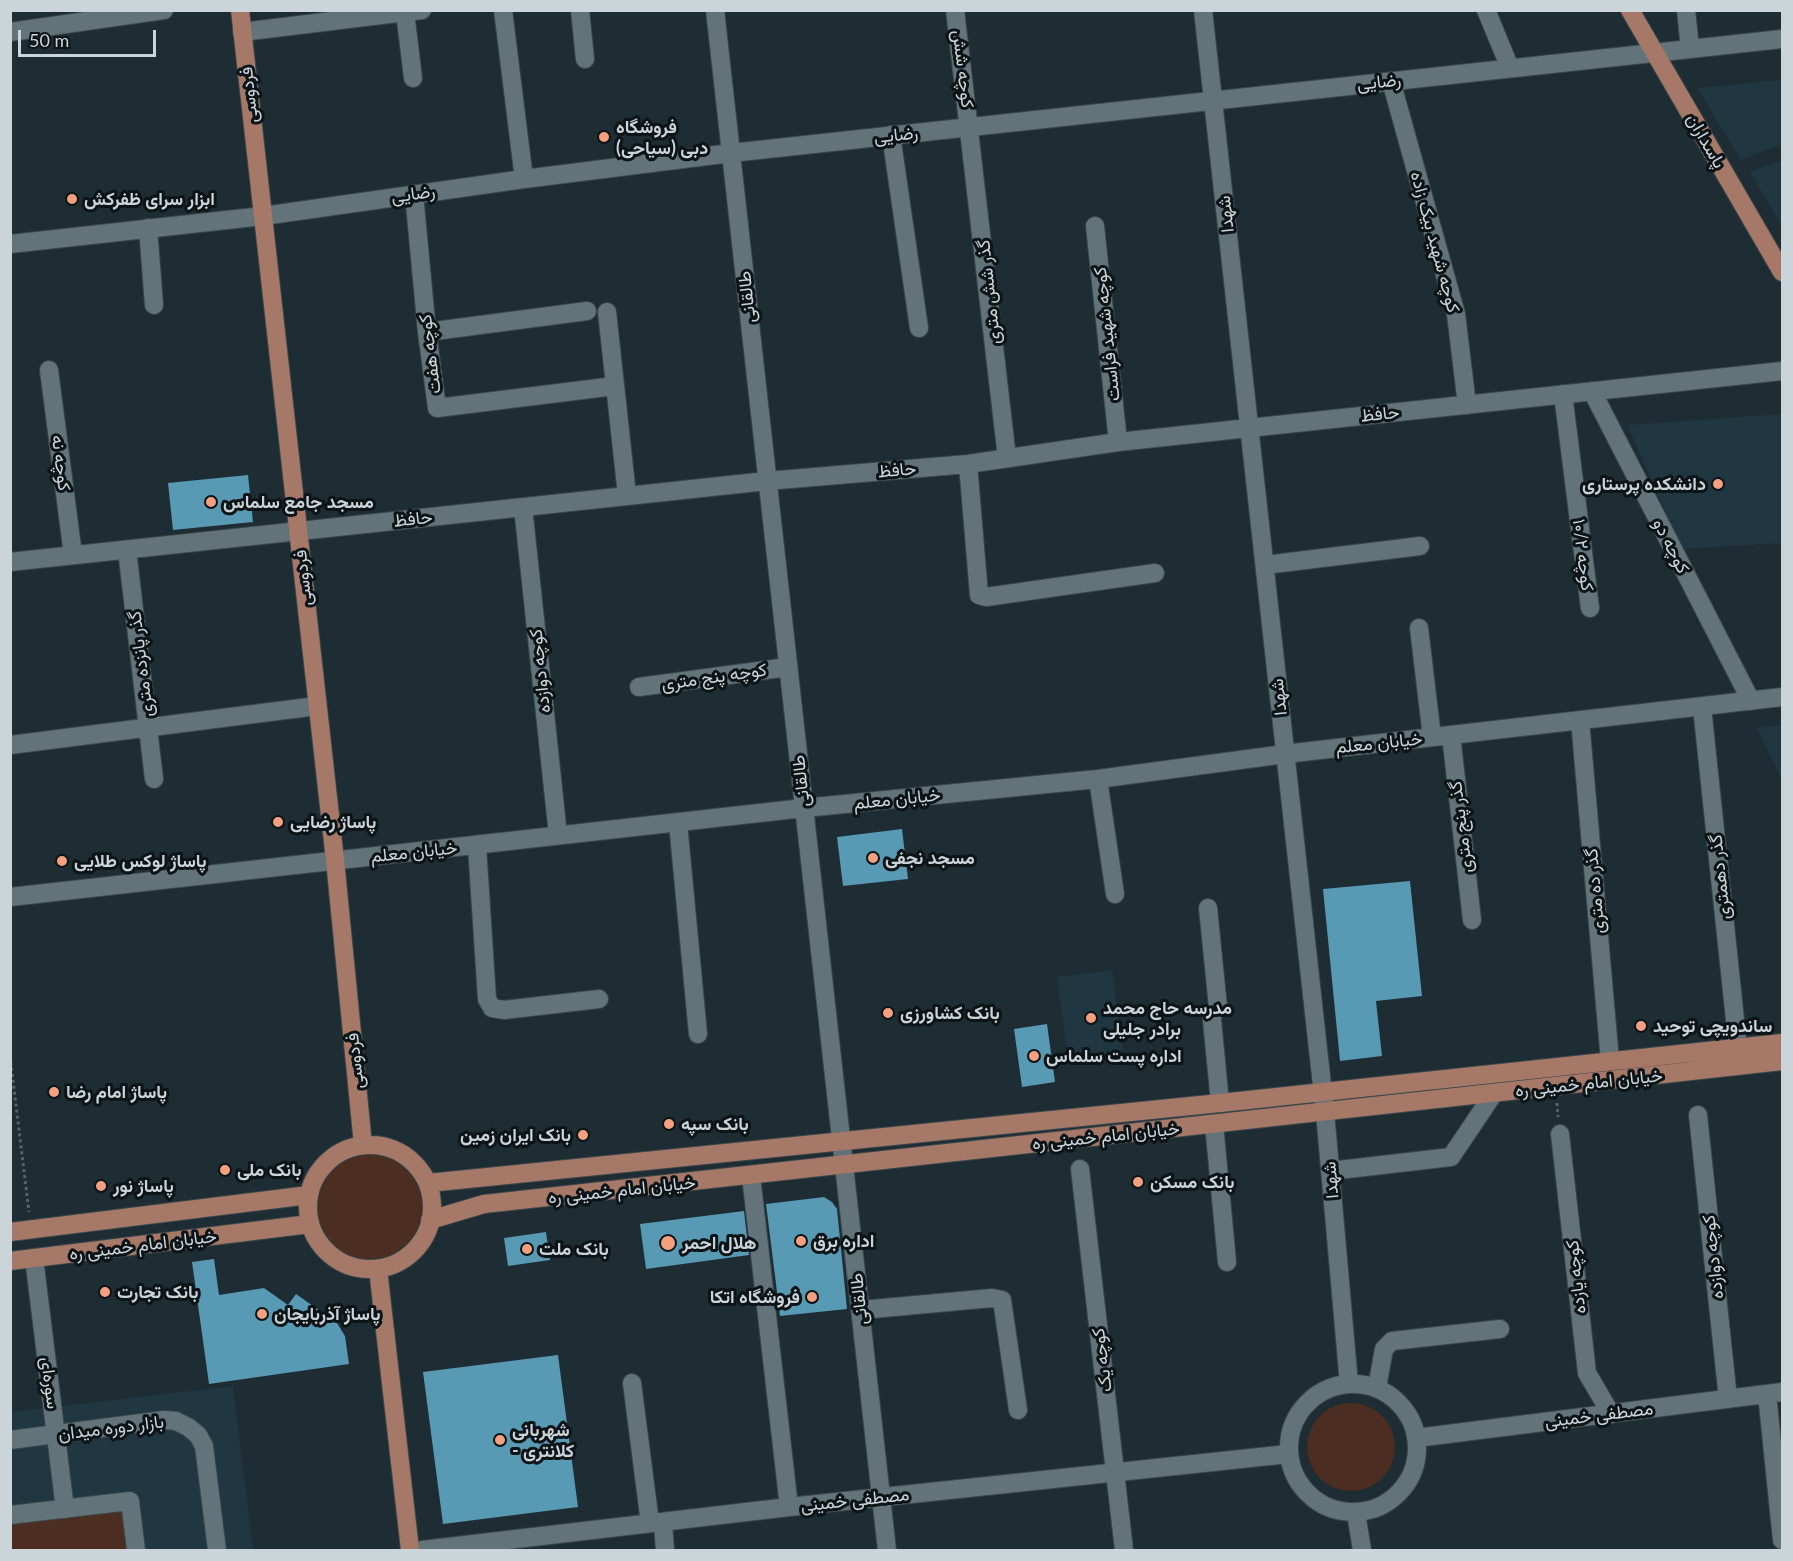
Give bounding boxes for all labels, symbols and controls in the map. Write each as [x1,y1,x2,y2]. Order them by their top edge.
scale bar [21,18,159,56]
text: 50 m [29,29,69,51]
street label: کوچه شش [947,29,979,109]
street label: فردوسی [235,66,263,124]
street label: رضایی [1356,69,1402,95]
street label: پاسداران [1682,110,1730,172]
place label: فروشگاه دبی (سیاحی) [616,116,708,158]
street label: رضایی [873,122,919,148]
marker: فروشگاه دبی (سیاحی) [597,130,611,144]
street label: کوچه شهید بیک زاده [1406,169,1464,315]
street label: رضایی [390,180,436,208]
place label: ابزار سرای ظفرکش [84,188,215,210]
marker: ابزار سرای ظفرکش [65,192,79,206]
street label: شهدا [1213,195,1239,233]
street label: گذر شش متری [973,239,1005,345]
street label: کوچه شهید فراست [1089,266,1125,402]
street label: طالقانی [734,270,760,324]
street label: کوچه هفت [414,313,446,395]
street label: حافظ [1360,401,1400,427]
street label: کوچه نه [47,434,75,492]
street label: حافظ [877,458,917,482]
place label: دانشکده پرستاری [1582,473,1706,495]
marker: دانشکده پرستاری [1711,477,1725,491]
place label: مسجد جامع سلماس [223,491,374,513]
marker: مسجد جامع سلماس [204,495,218,509]
street label: حافظ [393,506,433,532]
street label: کوچه دو [1648,515,1694,577]
street label: کوچه ۱۰/۲ [1568,518,1598,592]
street label: فردوسی [289,549,317,607]
street label: گذر پانزده متری [124,610,158,718]
street label: کوچه دوازده [525,628,555,714]
street label: کوچه پنج متری [660,659,768,695]
street label: شهدا [1266,678,1292,716]
street label: خیابان معلم [1335,728,1423,758]
street label: طالقانی [788,754,814,808]
street label: گذر پنج متری [1445,780,1477,874]
street label: خیابان معلم [853,784,941,814]
place label: پاساژ رضایی [290,811,376,833]
marker: پاساژ رضایی [271,815,285,829]
street label: گذر دهمتری [1705,833,1735,921]
street label: خیابان معلم [370,837,458,867]
place label: مسجد نجفی [885,847,975,869]
street label: گذر ده متری [1581,847,1609,935]
place label: پاساژ لوکس طلایی [74,850,207,872]
marker: مسجد نجفی [866,851,880,865]
marker: پاساژ لوکس طلایی [55,854,69,868]
place label: مدرسه حاج محمد برادر جلیلی [1103,997,1232,1040]
place label: بانک کشاورزی [900,1002,1000,1024]
marker: بانک کشاورزی [881,1006,895,1020]
marker: مدرسه حاج محمد برادر جلیلی [1084,1011,1098,1025]
place label: ساندویچی توحید [1653,1015,1772,1037]
marker: ساندویچی توحید [1634,1019,1648,1033]
street label: فردوسی [341,1032,369,1090]
place label: اداره پست سلماس [1046,1045,1182,1067]
marker: اداره پست سلماس [1027,1049,1041,1063]
street label: خیابان امام خمینی ره [1514,1065,1664,1101]
place label: پاساژ امام رضا [66,1081,167,1103]
marker: پاساژ امام رضا [47,1085,61,1099]
place label: بانک سپه [681,1113,749,1135]
marker: بانک سپه [662,1117,676,1131]
street label: خیابان امام خمینی ره [1031,1118,1181,1154]
place label: بانک ایران زمین [460,1124,571,1146]
marker: بانک ایران زمین [576,1128,590,1142]
place label: بانک ملی [237,1159,302,1181]
street label: شهدا [1319,1161,1343,1199]
marker: بانک ملی [218,1163,232,1177]
place label: بانک مسکن [1150,1171,1235,1193]
street label: خیابان امام خمینی ره [547,1172,697,1208]
place label: پاساژ نور [113,1175,174,1197]
marker: بانک مسکن [1131,1175,1145,1189]
marker: پاساژ نور [94,1179,108,1193]
street label: کوچه دوازده [1698,1214,1728,1300]
street label: خیابان امام خمینی ره [68,1225,218,1265]
place label: اداره برق [813,1230,874,1252]
place label: هلال احمر [682,1232,756,1254]
marker: هلال احمر [659,1234,677,1252]
marker: اداره برق [794,1234,808,1248]
place label: بانک ملت [539,1238,609,1260]
street label: کوچه یازده [1561,1239,1591,1315]
marker: بانک ملت [520,1242,534,1256]
street label: طالقانی [846,1272,872,1326]
place label: بانک تجارت [117,1281,198,1303]
marker: بانک تجارت [98,1285,112,1299]
place label: فروشگاه اتکا [710,1286,800,1308]
marker: فروشگاه اتکا [805,1290,819,1304]
place label: پاساژ آذربایجان [274,1303,381,1325]
marker: پاساژ آذربایجان [255,1307,269,1321]
street label: کوچه یک [1087,1327,1117,1393]
street label: سوره‌ای [36,1356,64,1410]
street label: مصطفی خمینی [1544,1398,1654,1432]
street label: بازار دوره میدان [57,1411,165,1445]
place label: شهربانی - کلانتری [512,1419,574,1462]
marker: شهربانی - کلانتری [493,1433,507,1447]
street label: مصطفی خمینی [800,1484,910,1516]

